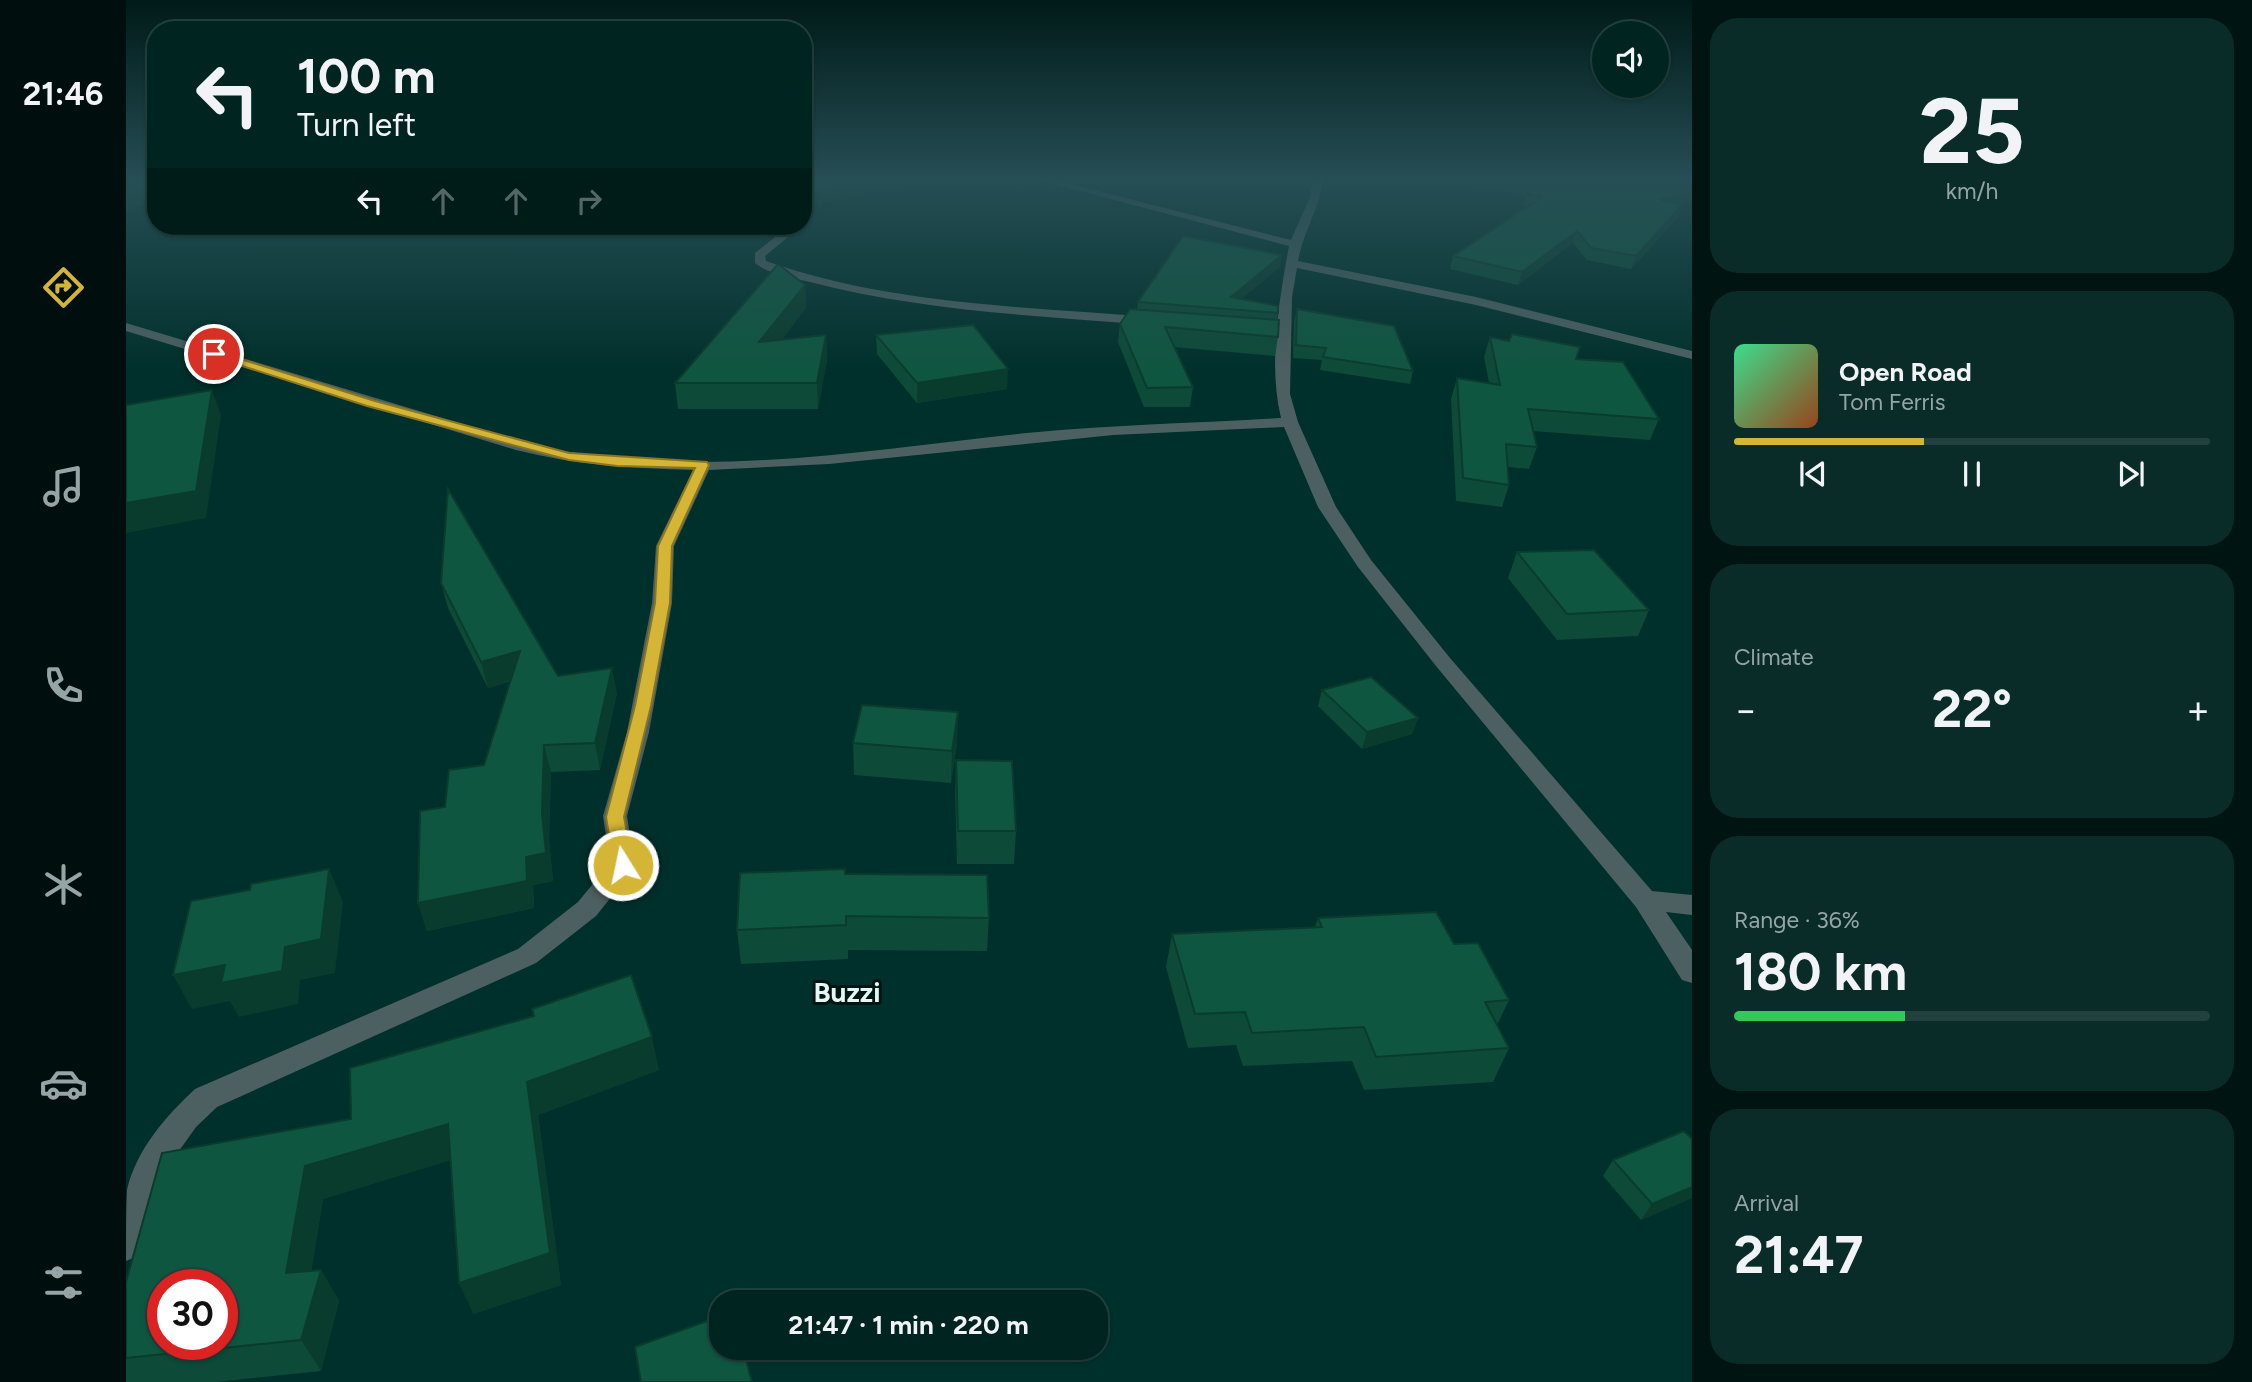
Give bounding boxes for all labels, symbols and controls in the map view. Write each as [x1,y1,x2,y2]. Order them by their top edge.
map controls [1592,21,1669,98]
button: sound [1592,21,1669,98]
text: 100 m [297,46,436,105]
icon: left [182,49,273,140]
text: 21:46 [23,75,103,113]
text: 25 [1919,77,2025,186]
text: Turn left [297,106,416,144]
text: km/h [1946,177,1998,205]
icon: left [351,182,389,220]
icon: ahead [424,182,462,220]
icon: ahead [497,182,535,220]
icon: right [570,182,608,220]
icon: directions [39,263,88,312]
pin [184,324,244,384]
icon: arrive [195,335,233,373]
text: Open Road [1839,356,1972,388]
text: Tom Ferris [1839,388,1945,416]
icon: previous [1794,455,1832,493]
icon: pause [1953,455,1991,493]
icon: next [2112,455,2150,493]
icon: music [39,462,88,511]
text: Climate [1734,643,1813,671]
icon: phone [39,661,88,710]
text: 22° [1932,678,2012,740]
text: − [1734,687,1758,733]
text: + [2186,687,2210,733]
position arrow [586,828,660,902]
icon: climate [39,860,88,909]
text: Range · 36% [1734,906,1860,934]
text: 180 km [1734,941,1907,1003]
district label: Buzzi [813,975,881,1009]
icon: car [39,1059,88,1108]
text: Arrival [1734,1189,1799,1217]
text: 21:47 [1734,1224,1864,1286]
icon: filters [39,1258,88,1307]
speed limit sign: 30 [147,1269,238,1360]
text: 21:47 · 1 min · 220 m [788,1309,1029,1341]

